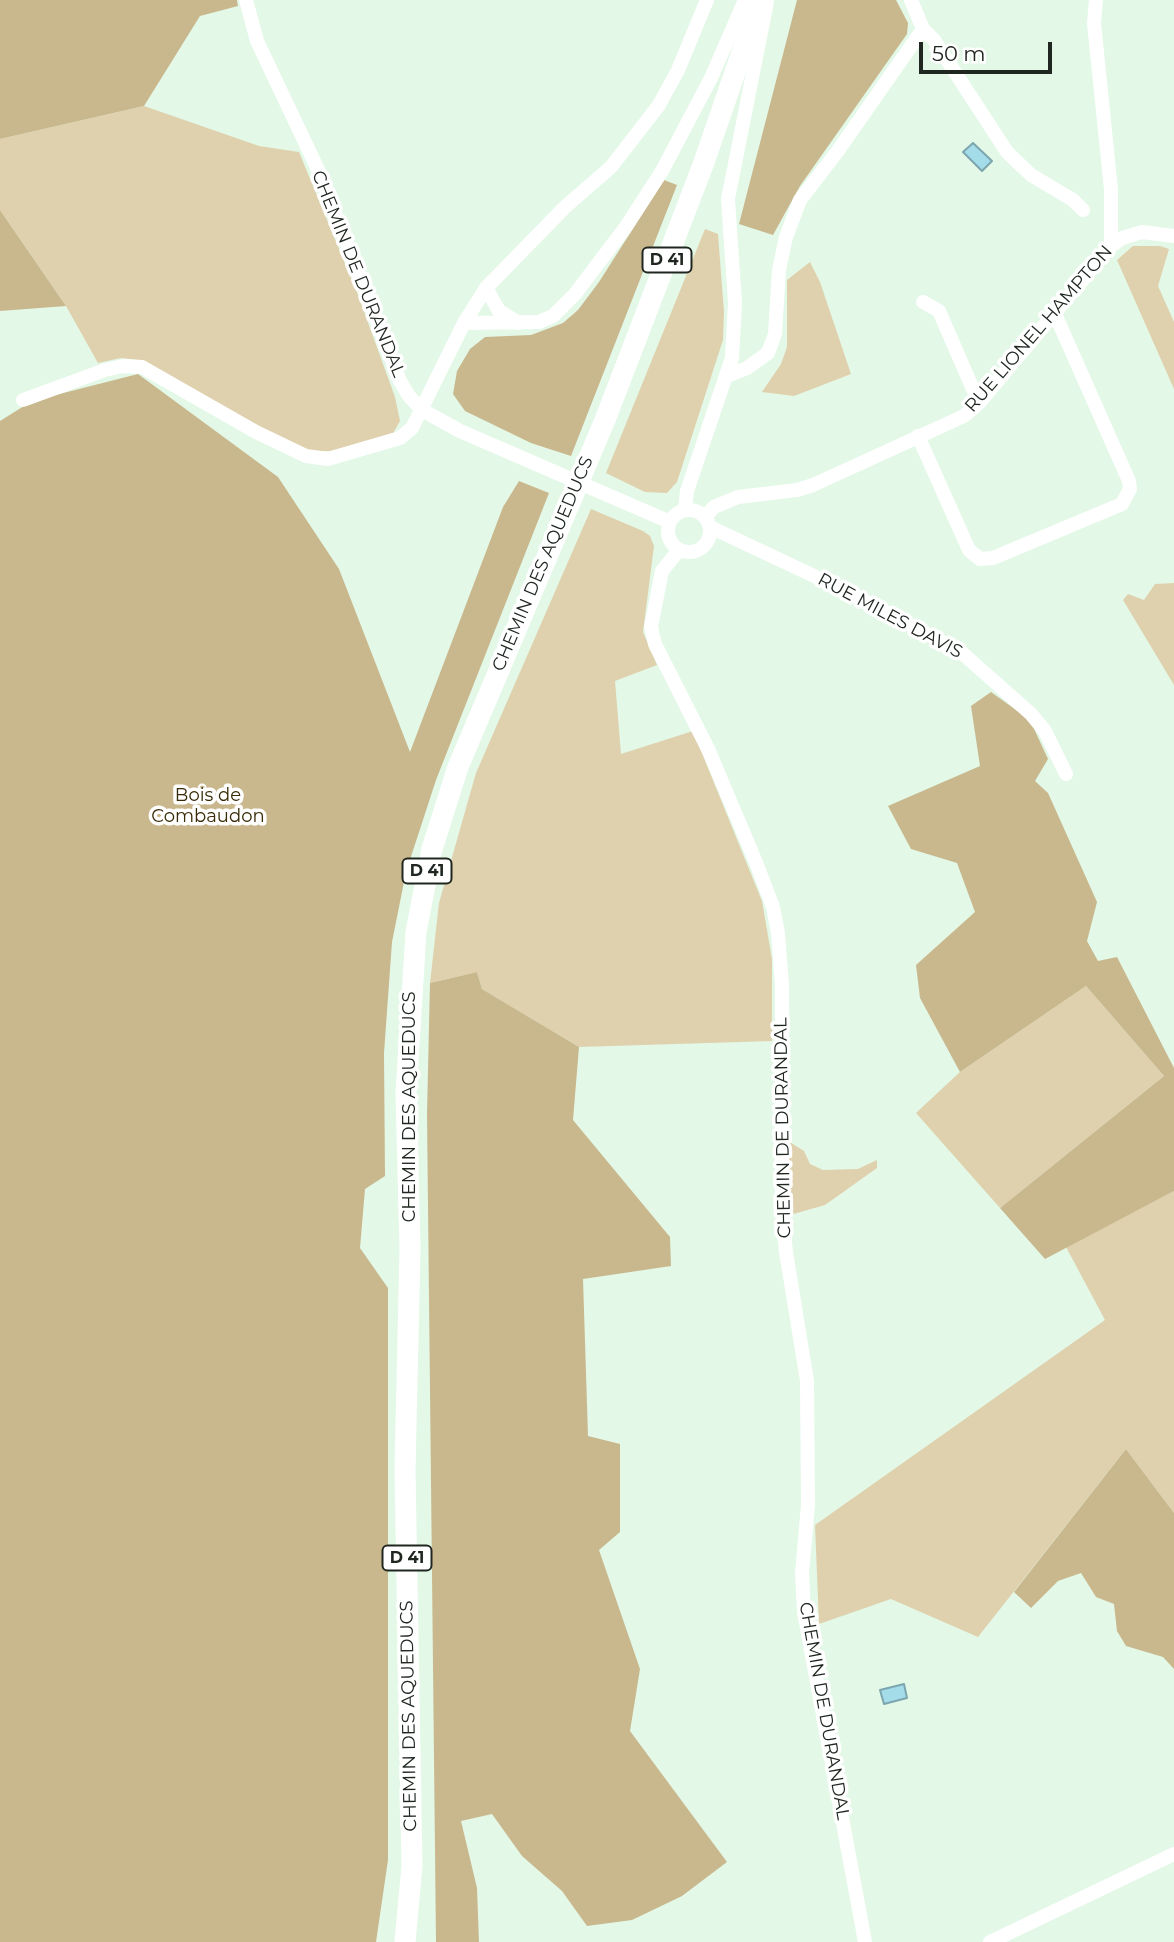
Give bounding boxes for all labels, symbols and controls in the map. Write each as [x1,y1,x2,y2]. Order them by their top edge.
scale bar [922,28,1055,72]
text: 50 m [932,41,986,66]
street label: CHEMIN DE DURANDAL [307,168,409,380]
street label: RUE LIONEL HAMPTON [961,241,1117,417]
road number: D 41 [642,248,692,272]
street label: CHEMIN DES AQUEDUCS [488,453,598,675]
street label: RUE MILES DAVIS [814,569,966,663]
park label: Bois de Combaudon [151,785,265,828]
road number: D 41 [402,858,452,884]
street label: CHEMIN DES AQUEDUCS [399,991,421,1223]
street label: CHEMIN DE DURANDAL [770,1017,796,1239]
road number: D 41 [382,1546,432,1570]
street label: CHEMIN DES AQUEDUCS [396,1600,422,1832]
street label: CHEMIN DE DURANDAL [794,1600,854,1822]

